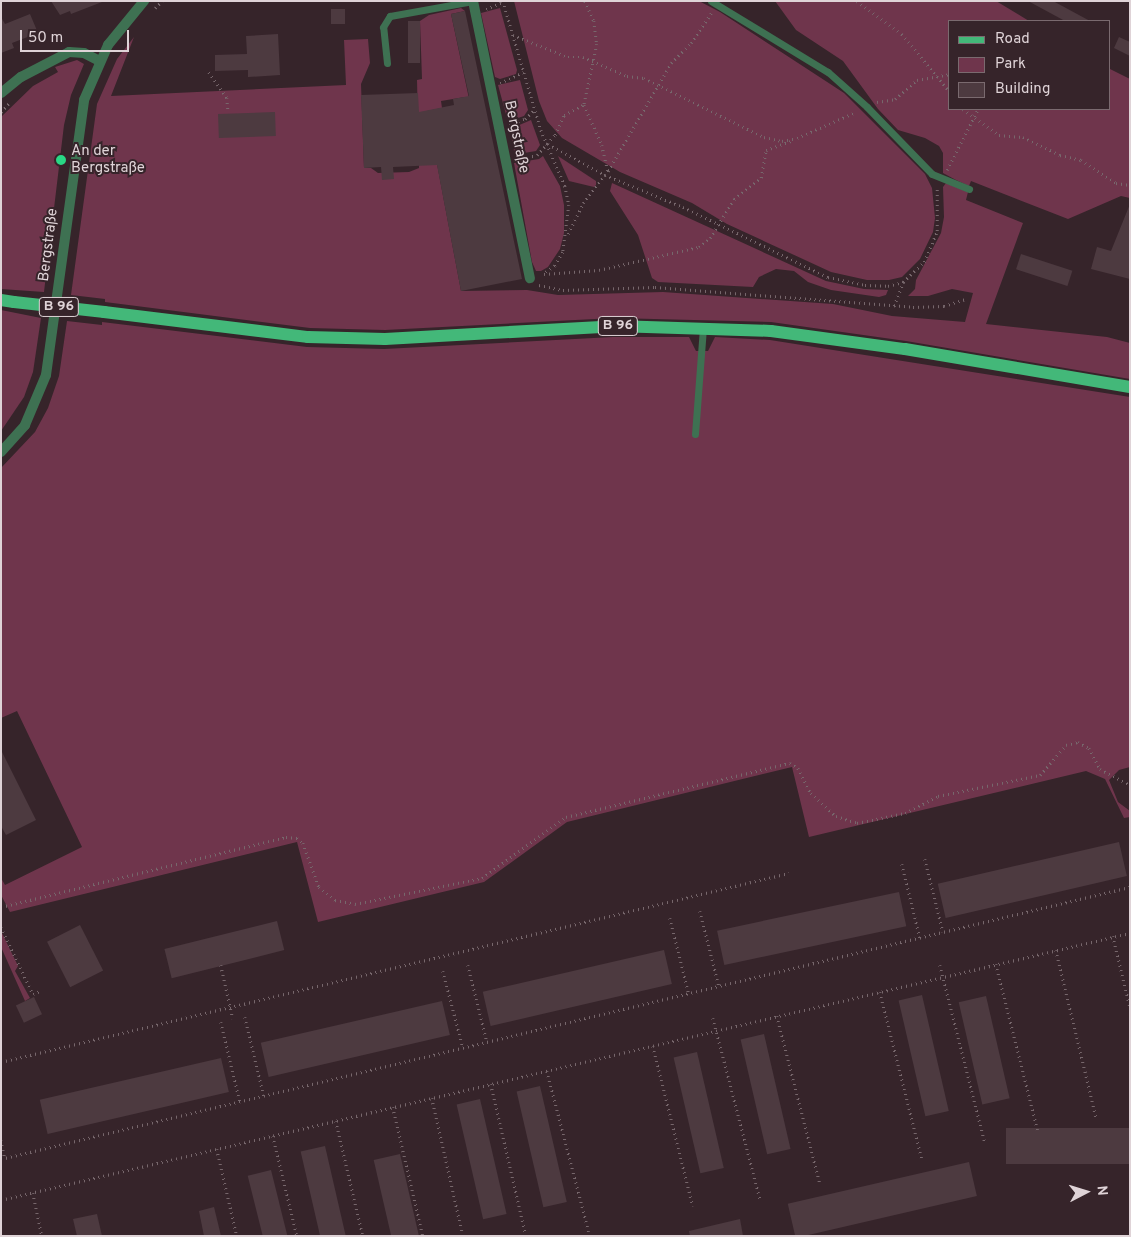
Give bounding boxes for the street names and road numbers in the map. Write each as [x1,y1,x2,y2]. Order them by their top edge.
street label: Bergstraße [500,99,532,175]
street label: Bergstraße [36,207,62,283]
road number: B 96 [38,296,80,318]
road number: B 96 [597,314,639,338]

